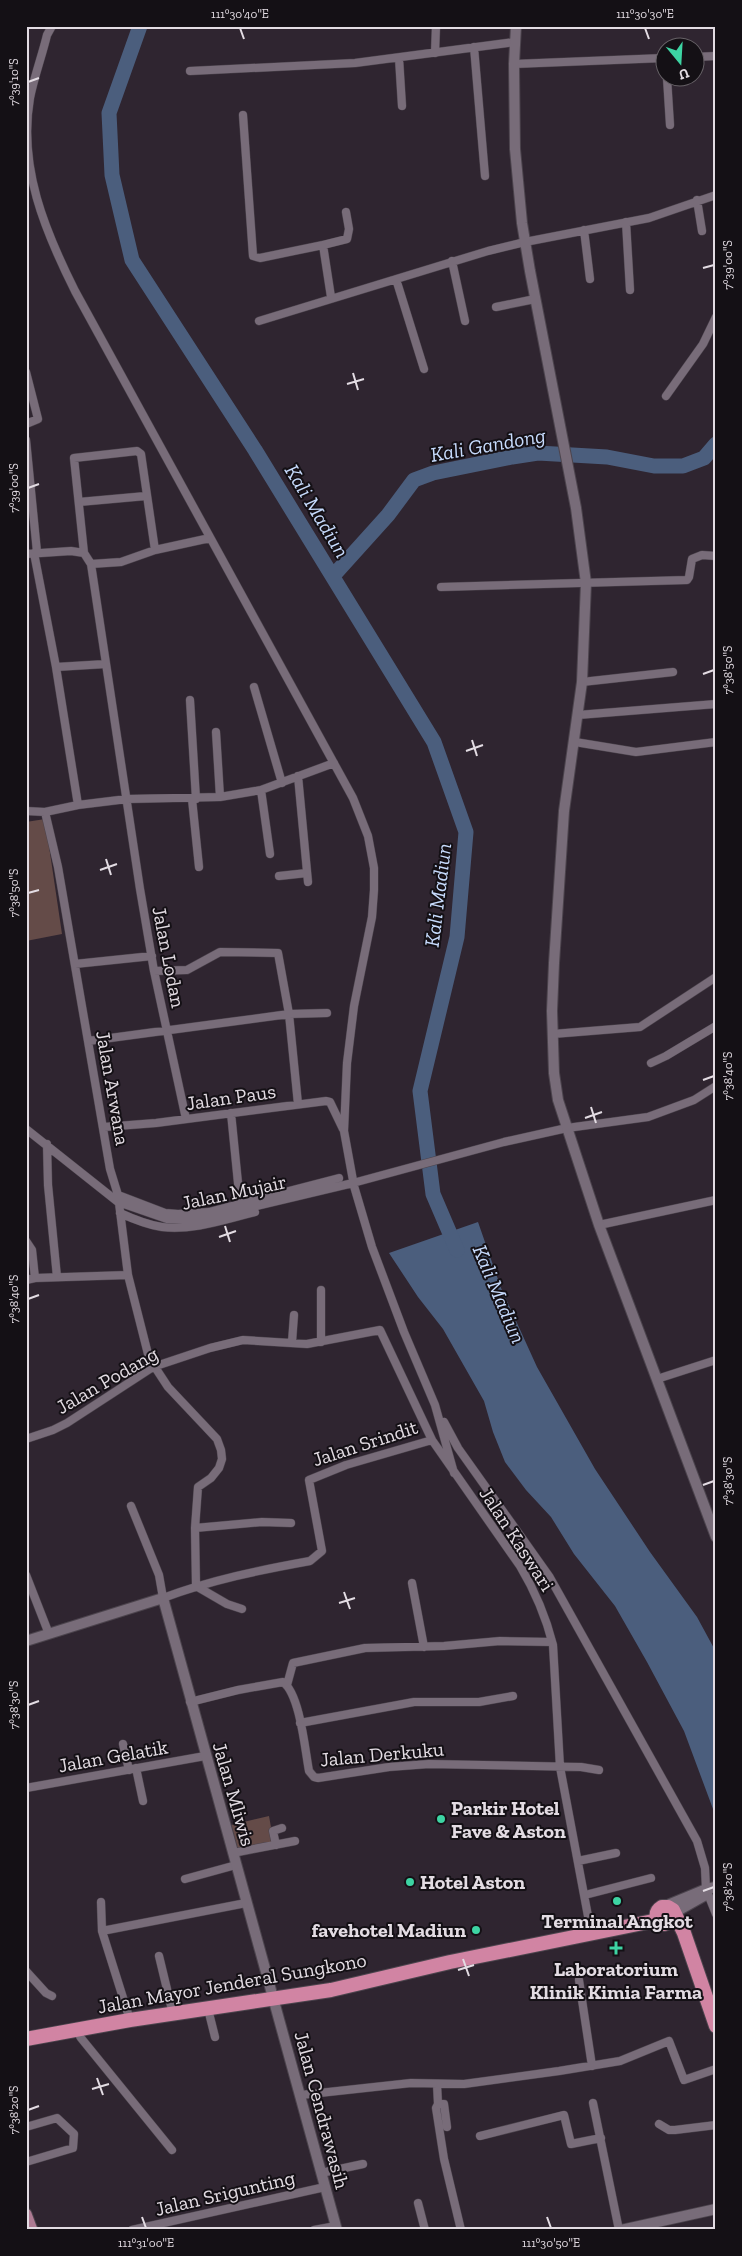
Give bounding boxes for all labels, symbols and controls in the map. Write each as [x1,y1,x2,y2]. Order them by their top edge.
text: 111°30'40"E [211,7,269,21]
text: 111°30'30"E [616,7,674,21]
north arrow [654,38,704,88]
text: 7°39'10"S [7,58,21,106]
text: U [676,64,691,84]
text: 7°39'00"S [721,240,735,290]
water label: Kali Gandong [428,422,548,467]
water label: Kali Madiun [280,460,355,562]
text: 7°39'00"S [7,463,21,513]
text: 7°38'50"S [721,646,735,694]
water label: Kali Madiun [419,842,456,948]
text: 7°38'50"S [7,869,21,917]
street label: Jalan Lodan [147,904,191,1010]
street label: Jalan Arwana [91,1029,135,1148]
text: 7°38'40"S [721,1052,735,1100]
street label: Jalan Paus [185,1079,277,1115]
street label: Jalan Mujair [179,1169,289,1215]
water label: Kali Madiun [468,1241,531,1347]
text: 7°38'40"S [7,1275,21,1323]
street label: Jalan Podang [52,1341,162,1419]
street label: Jalan Srindit [309,1415,421,1471]
text: 7°38'30"S [721,1457,735,1505]
street label: Jalan Kaswari [474,1482,560,1596]
text: 7°38'30"S [7,1681,21,1729]
street label: Jalan Gelatik [56,1734,170,1777]
street label: Jalan Derkuku [319,1737,445,1771]
street label: Jalan Mliwis [208,1739,260,1849]
place label: Parkir Hotel Fave & Aston [451,1796,566,1843]
marker: Parkir Hotel Fave & Aston [435,1813,447,1825]
text: 7°38'20"S [721,1863,735,1911]
place label: Hotel Aston [420,1870,525,1894]
marker: Hotel Aston [404,1876,416,1888]
marker: Terminal Angkot [611,1895,623,1907]
place label: Terminal Angkot [541,1909,694,1933]
place label: favehotel Madiun [311,1918,466,1942]
marker: favehotel Madiun [470,1924,482,1936]
marker: Laboratorium Klinik Kimia Farma [609,1941,623,1955]
street label: Jalan Mayor Jenderal Sungkono [96,1948,368,2018]
place label: Laboratorium Klinik Kimia Farma [530,1957,702,2004]
street label: Jalan Cendrawasih [289,2029,355,2192]
text: 7°38'20"S [7,2086,21,2134]
street label: Jalan Srigunting [153,2165,297,2221]
text: 111°31'00"E [118,2236,174,2250]
text: 111°30'50"E [522,2236,580,2250]

